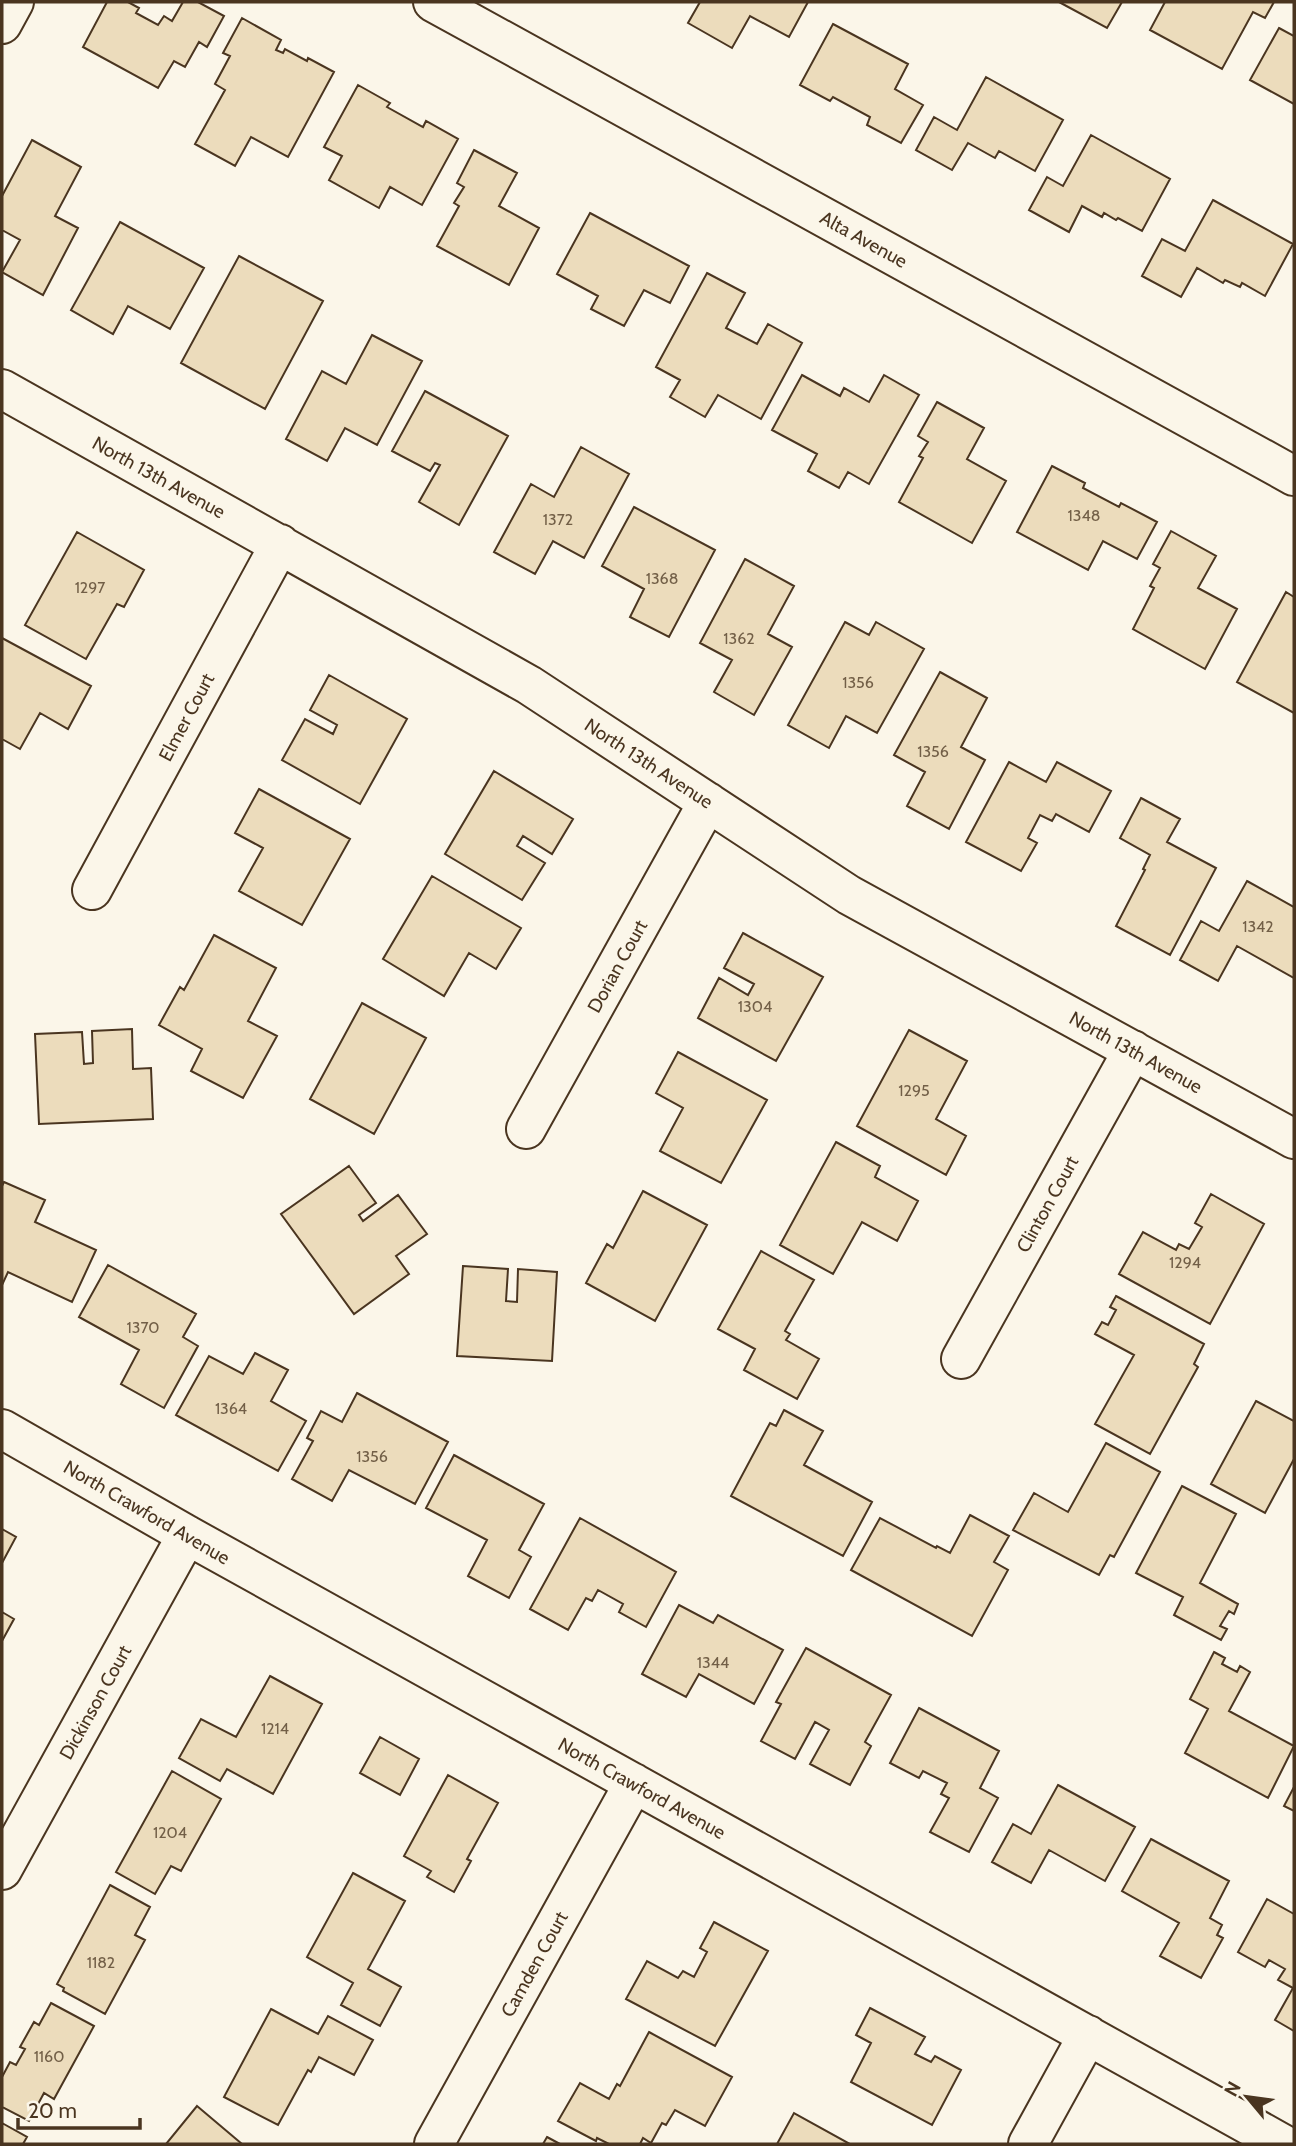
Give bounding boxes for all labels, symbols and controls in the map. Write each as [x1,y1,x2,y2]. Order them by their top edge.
street label: Alta Avenue [816,206,912,273]
street label: North 13th Avenue [88,431,229,524]
house number: 1348 [1068,506,1100,525]
house number: 1372 [543,510,573,529]
house number: 1368 [646,569,678,588]
house number: 1297 [75,578,105,597]
house number: 1362 [723,629,755,648]
street label: Elmer Court [154,669,219,765]
house number: 1356 [842,673,874,692]
street label: North 13th Avenue [580,713,717,814]
house number: 1356 [917,742,949,761]
street label: Dorian Court [583,915,653,1017]
house number: 1342 [1242,917,1274,936]
house number: 1304 [738,997,772,1016]
street label: North 13th Avenue [1065,1006,1206,1099]
house number: 1295 [898,1081,930,1100]
street label: Clinton Court [1012,1152,1084,1256]
house number: 1294 [1169,1253,1201,1272]
house number: 1370 [127,1318,159,1337]
house number: 1364 [215,1399,247,1418]
house number: 1356 [356,1447,388,1466]
street label: North Crawford Avenue [60,1455,234,1570]
street label: Dickinson Court [55,1641,137,1763]
house number: 1344 [697,1653,729,1672]
house number: 1214 [261,1719,289,1738]
street label: North Crawford Avenue [554,1733,730,1844]
house number: 1204 [153,1823,187,1842]
street label: Camden Court [496,1907,573,2021]
house number: 1182 [87,1953,115,1972]
house number: 1160 [34,2047,64,2066]
north arrow [1212,2062,1282,2132]
text: N [1219,2078,1246,2100]
scale bar [18,2086,140,2130]
text: 20 m [28,2098,77,2123]

